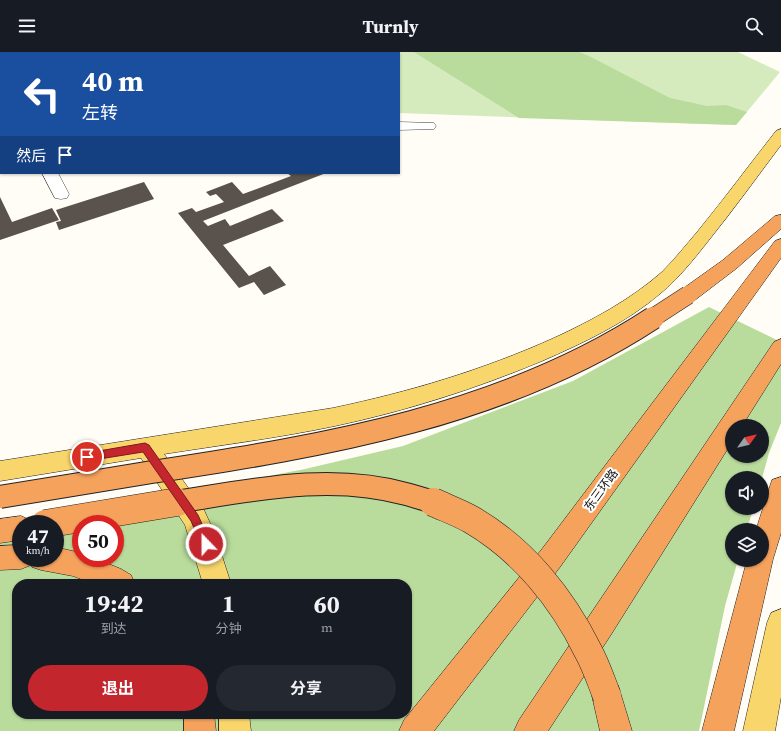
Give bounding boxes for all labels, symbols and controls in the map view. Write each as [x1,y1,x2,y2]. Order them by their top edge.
text: Turnly [362,14,419,39]
icon: menu [16,15,38,37]
icon: search [743,15,765,37]
text: 40 m [82,62,144,100]
icon: left [16,68,68,120]
text: 左转 [82,100,118,125]
icon: arrive [54,144,76,166]
text: 然后 [16,145,46,166]
north arrow [725,419,769,463]
map controls [725,419,769,567]
pin [70,440,104,474]
icon: arrive [76,446,98,468]
street label: 东三环路 [580,466,622,514]
button: sound [725,471,769,515]
speed limit sign: 50 [72,515,124,567]
text: 47 [27,522,49,550]
position arrow [185,523,227,565]
button: layers [725,523,769,567]
text: km/h [26,544,50,557]
text: 19:42 [84,587,143,620]
text: 1 [222,587,235,620]
text: 60 [314,588,340,621]
text: m [321,619,333,636]
text: 到达 [101,620,127,637]
text: 分钟 [216,620,242,637]
button: 退出 [28,665,208,711]
button: 分享 [216,665,396,711]

